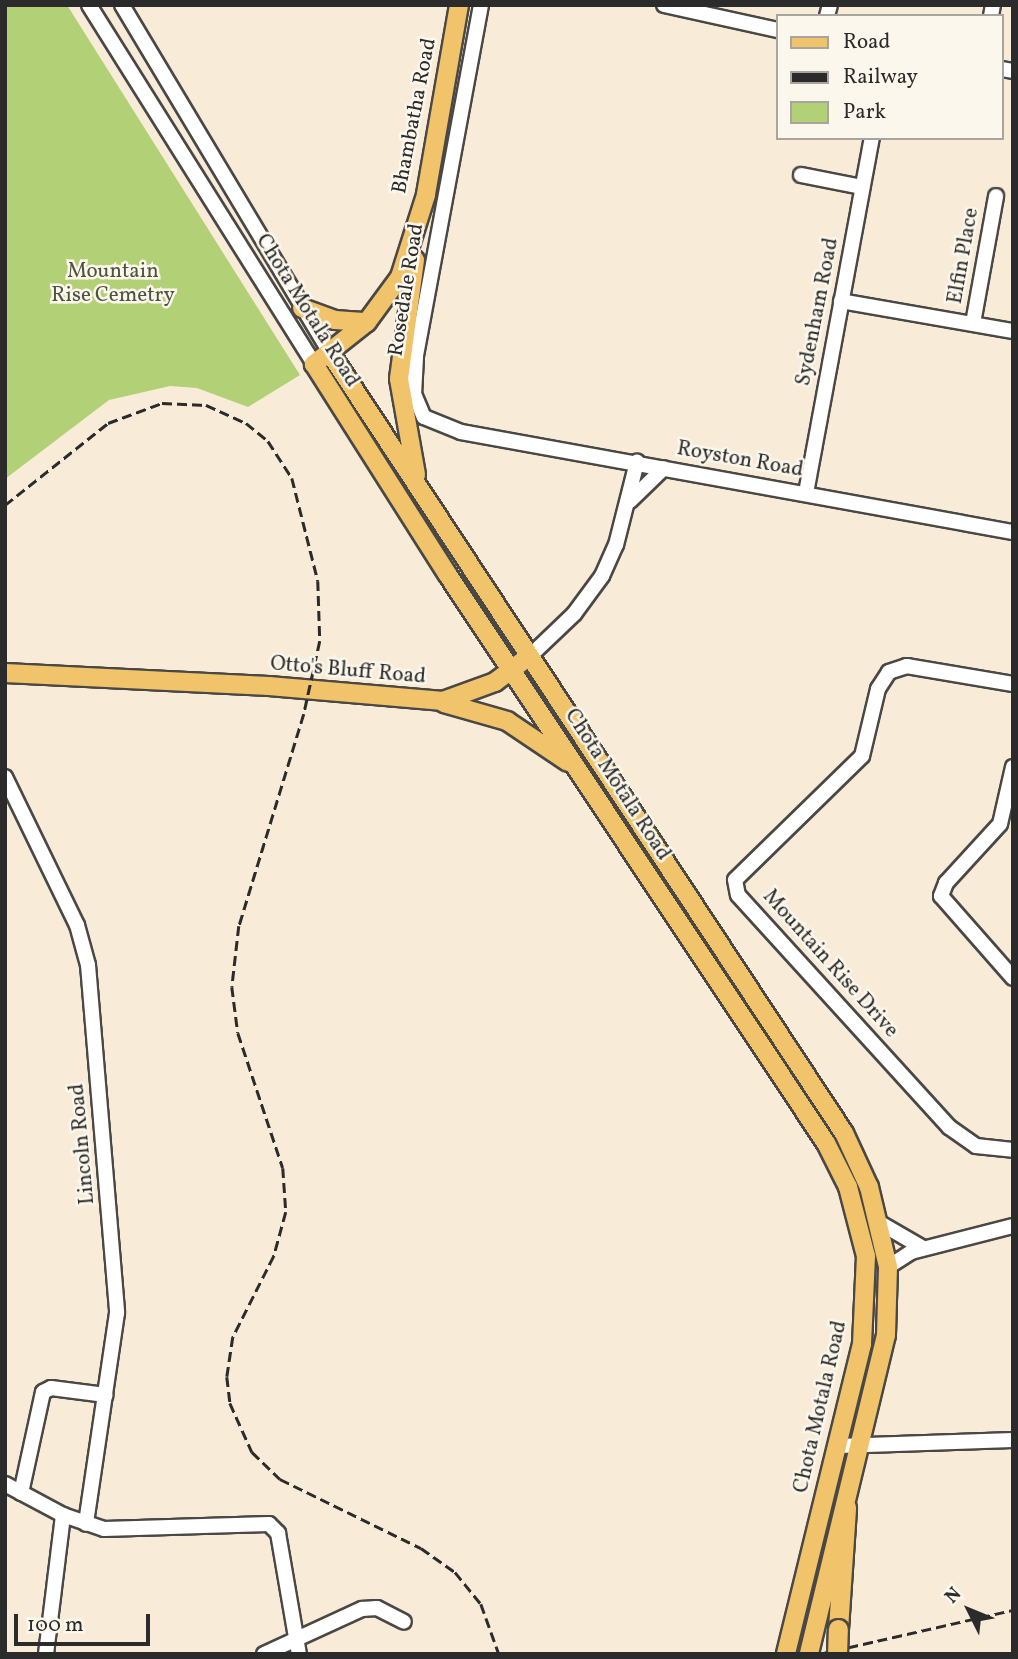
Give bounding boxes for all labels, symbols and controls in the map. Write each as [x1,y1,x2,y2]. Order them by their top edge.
legend [776,14,1004,140]
text: Road [843,28,890,57]
street label: Bhambatha Road [388,36,442,196]
text: Railway [843,63,918,92]
text: Park [843,98,886,127]
street label: Elfin Place [943,206,985,306]
street label: Rosedale Road [384,222,430,358]
street label: Chota Motala Road [250,230,364,392]
street label: Sydenham Road [791,236,845,388]
park label: Mountain Rise Cemetry [51,259,175,309]
street label: Royston Road [675,437,805,483]
street label: Otto's Bluff Road [270,652,426,690]
street label: Chota Motala Road [559,704,675,866]
street label: Mountain Rise Drive [757,885,903,1043]
street label: Lincoln Road [65,1082,101,1206]
street label: Chota Motala Road [789,1318,853,1496]
north arrow [934,1575,1004,1645]
text: N [939,1582,968,1610]
scale bar [18,1600,154,1644]
text: 100 m [27,1611,84,1640]

